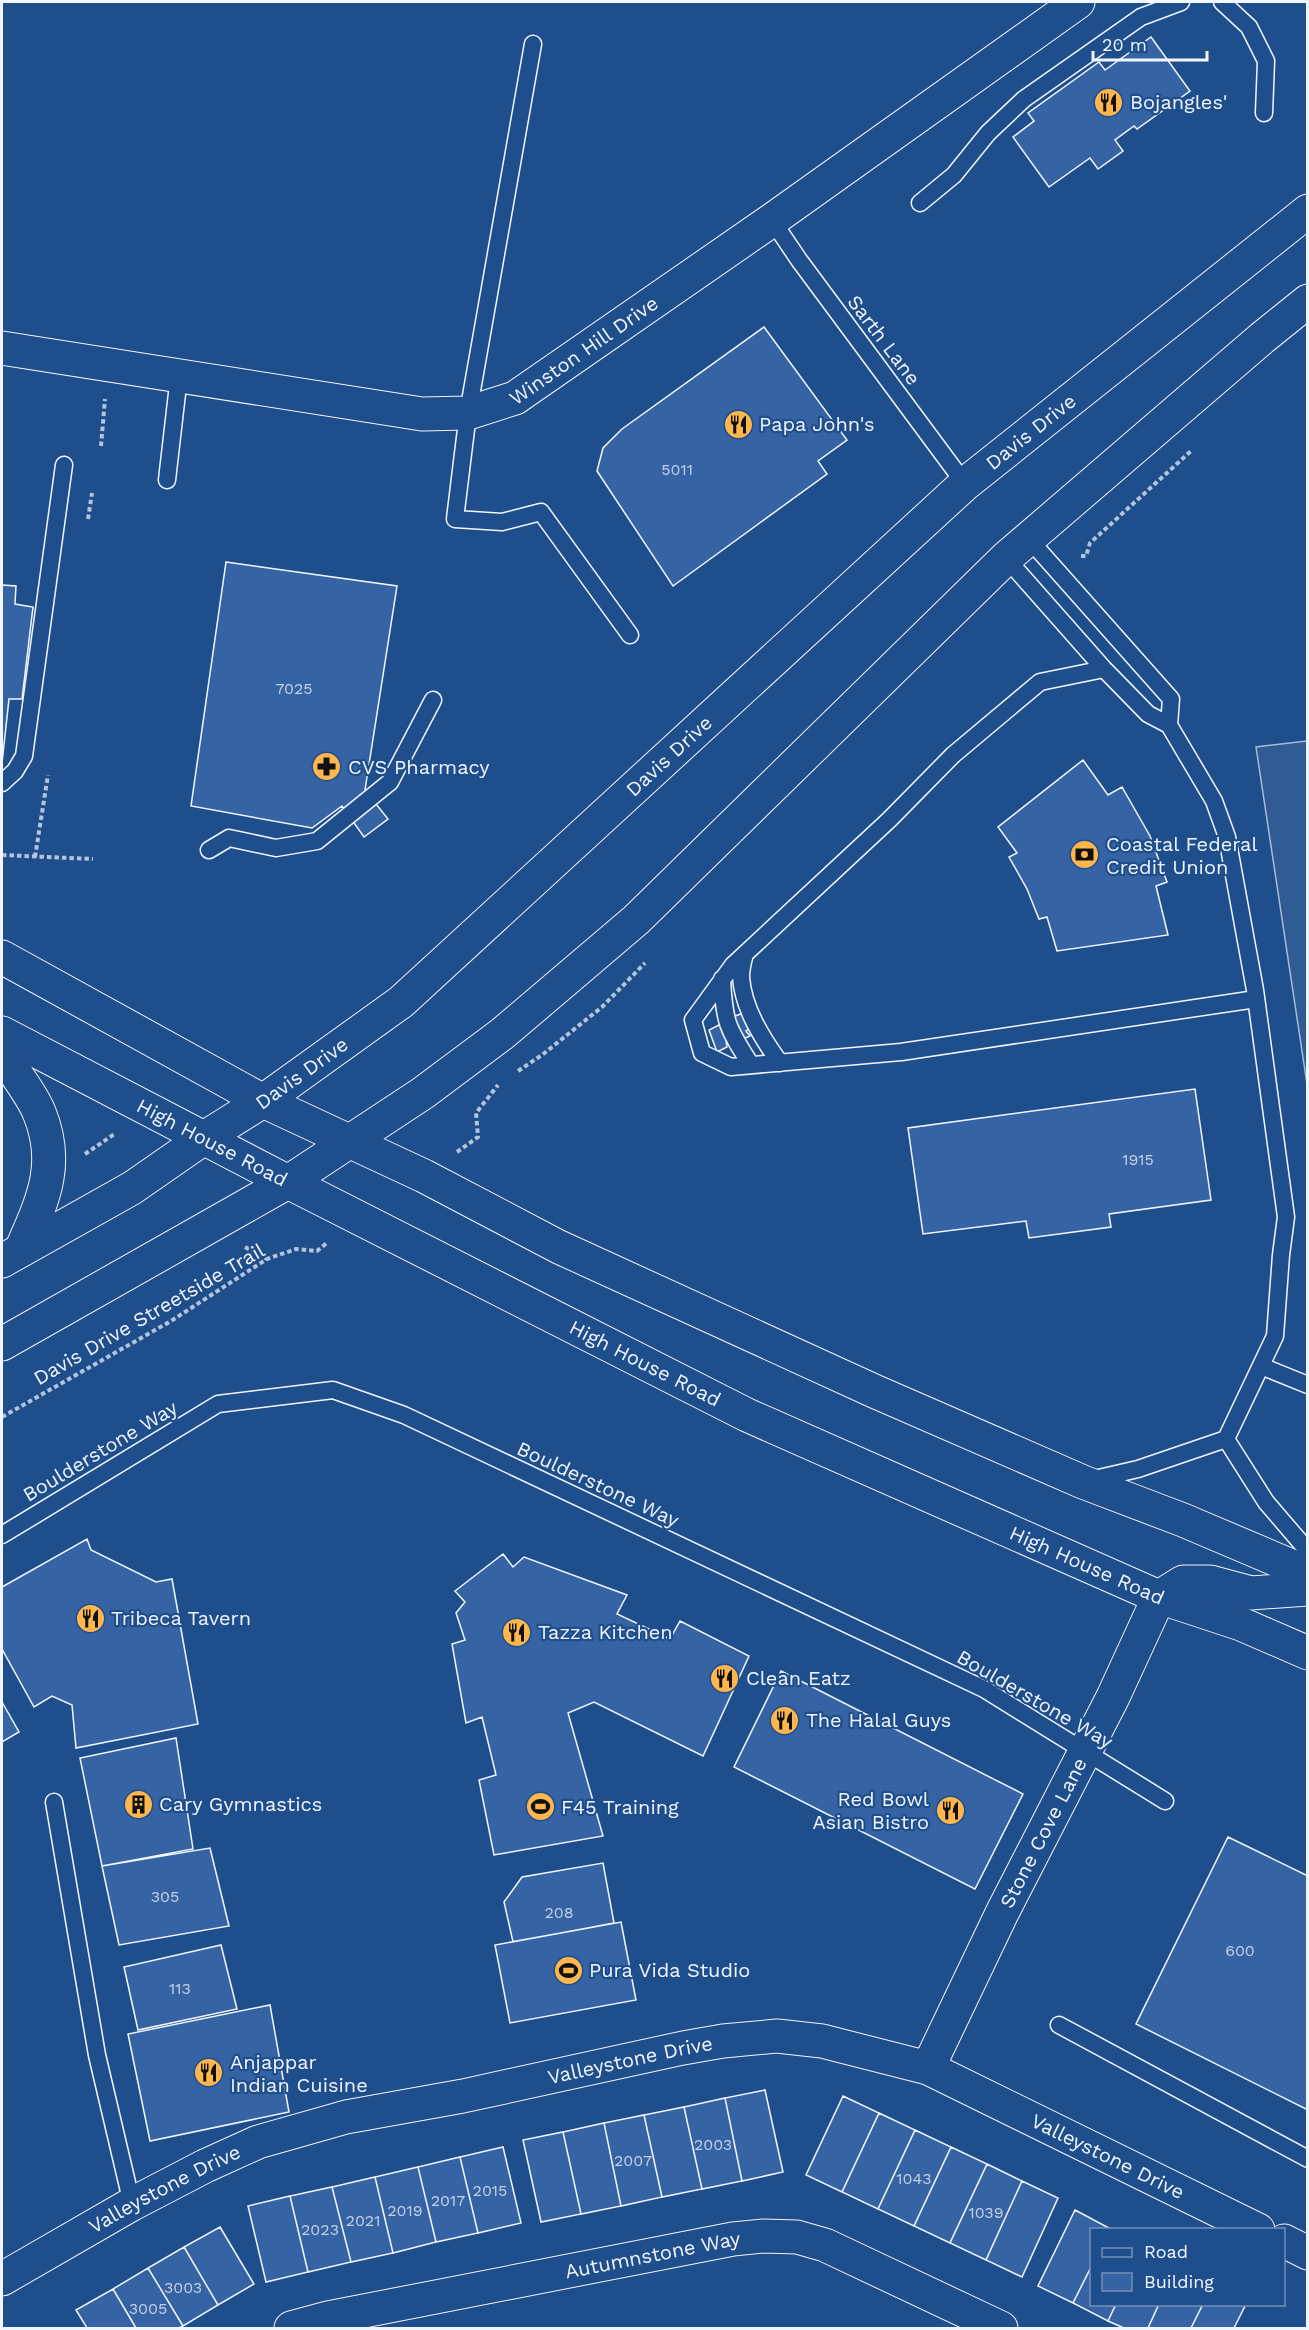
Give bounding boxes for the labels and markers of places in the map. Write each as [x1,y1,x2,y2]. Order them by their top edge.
restaurant icon: Bojangles' [1093,86,1125,118]
place label: Bojangles' [1130,90,1227,114]
restaurant icon: Papa John's [722,408,754,440]
place label: Papa John's [759,412,875,436]
pharmacy icon: CVS Pharmacy [311,751,343,783]
place label: CVS Pharmacy [348,755,490,779]
place label: Coastal Federal Credit Union [1106,832,1258,879]
bank icon: Coastal Federal Credit Union [1069,839,1101,871]
restaurant icon: Tribeca Tavern [74,1602,106,1634]
place label: Tribeca Tavern [111,1606,251,1630]
restaurant icon: Tazza Kitchen [501,1616,533,1648]
place label: Tazza Kitchen [538,1620,673,1644]
restaurant icon: Clean Eatz [709,1662,741,1694]
place label: Clean Eatz [746,1666,851,1690]
restaurant icon: The Halal Guys [769,1704,801,1736]
place label: The Halal Guys [806,1708,951,1732]
place label: Red Bowl Asian Bistro [812,1787,929,1834]
building icon: Cary Gymnastics [122,1788,154,1820]
sports icon: F45 Training [524,1791,556,1823]
place label: Cary Gymnastics [159,1792,322,1816]
place label: F45 Training [561,1795,679,1819]
restaurant icon: Red Bowl Asian Bistro [934,1795,966,1827]
sports icon: Pura Vida Studio [552,1954,584,1986]
place label: Pura Vida Studio [589,1958,750,1982]
place label: Anjappar Indian Cuisine [230,2050,368,2097]
restaurant icon: Anjappar Indian Cuisine [193,2057,225,2089]

